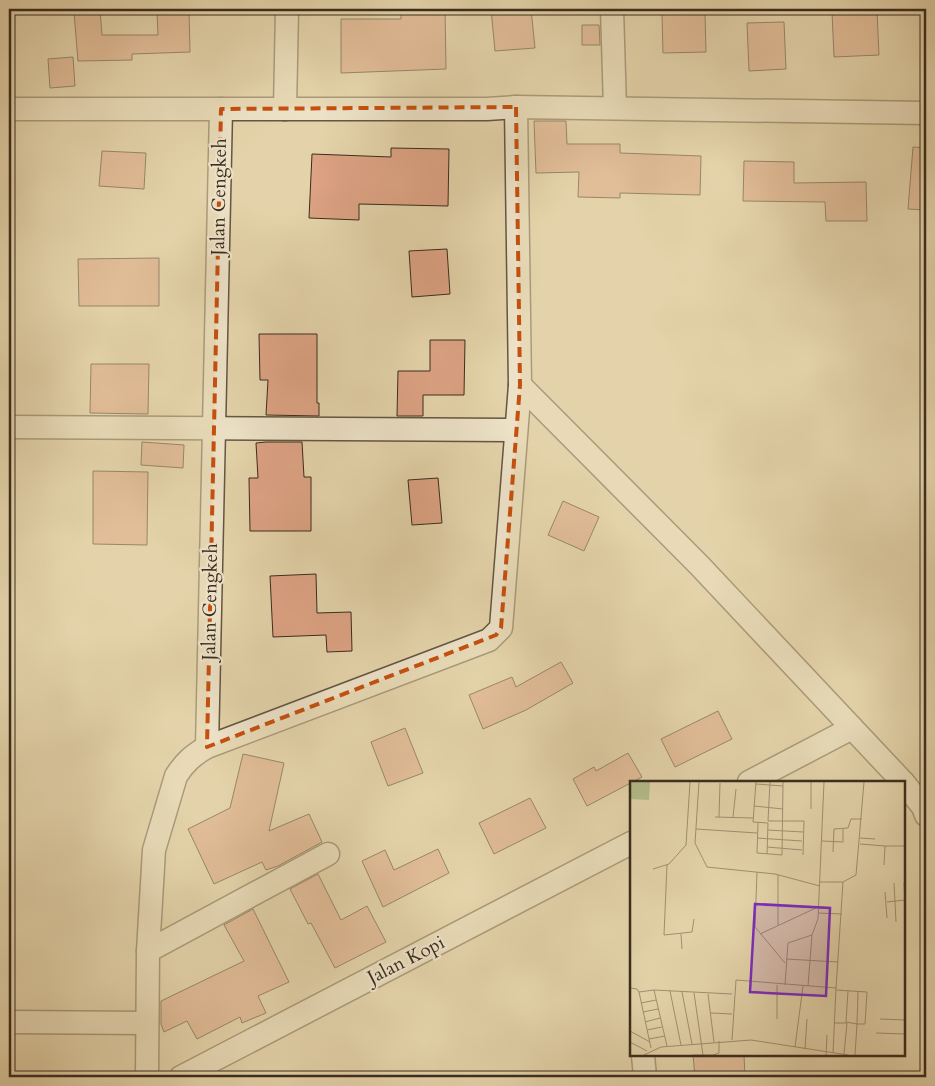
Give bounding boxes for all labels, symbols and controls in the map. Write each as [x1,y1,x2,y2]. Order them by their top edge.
street label: Jalan Cengkeh [205,138,233,259]
street label: Jalan Cengkeh [196,543,224,664]
inset map [630,781,905,1056]
street label: Jalan Kopi [360,929,449,992]

